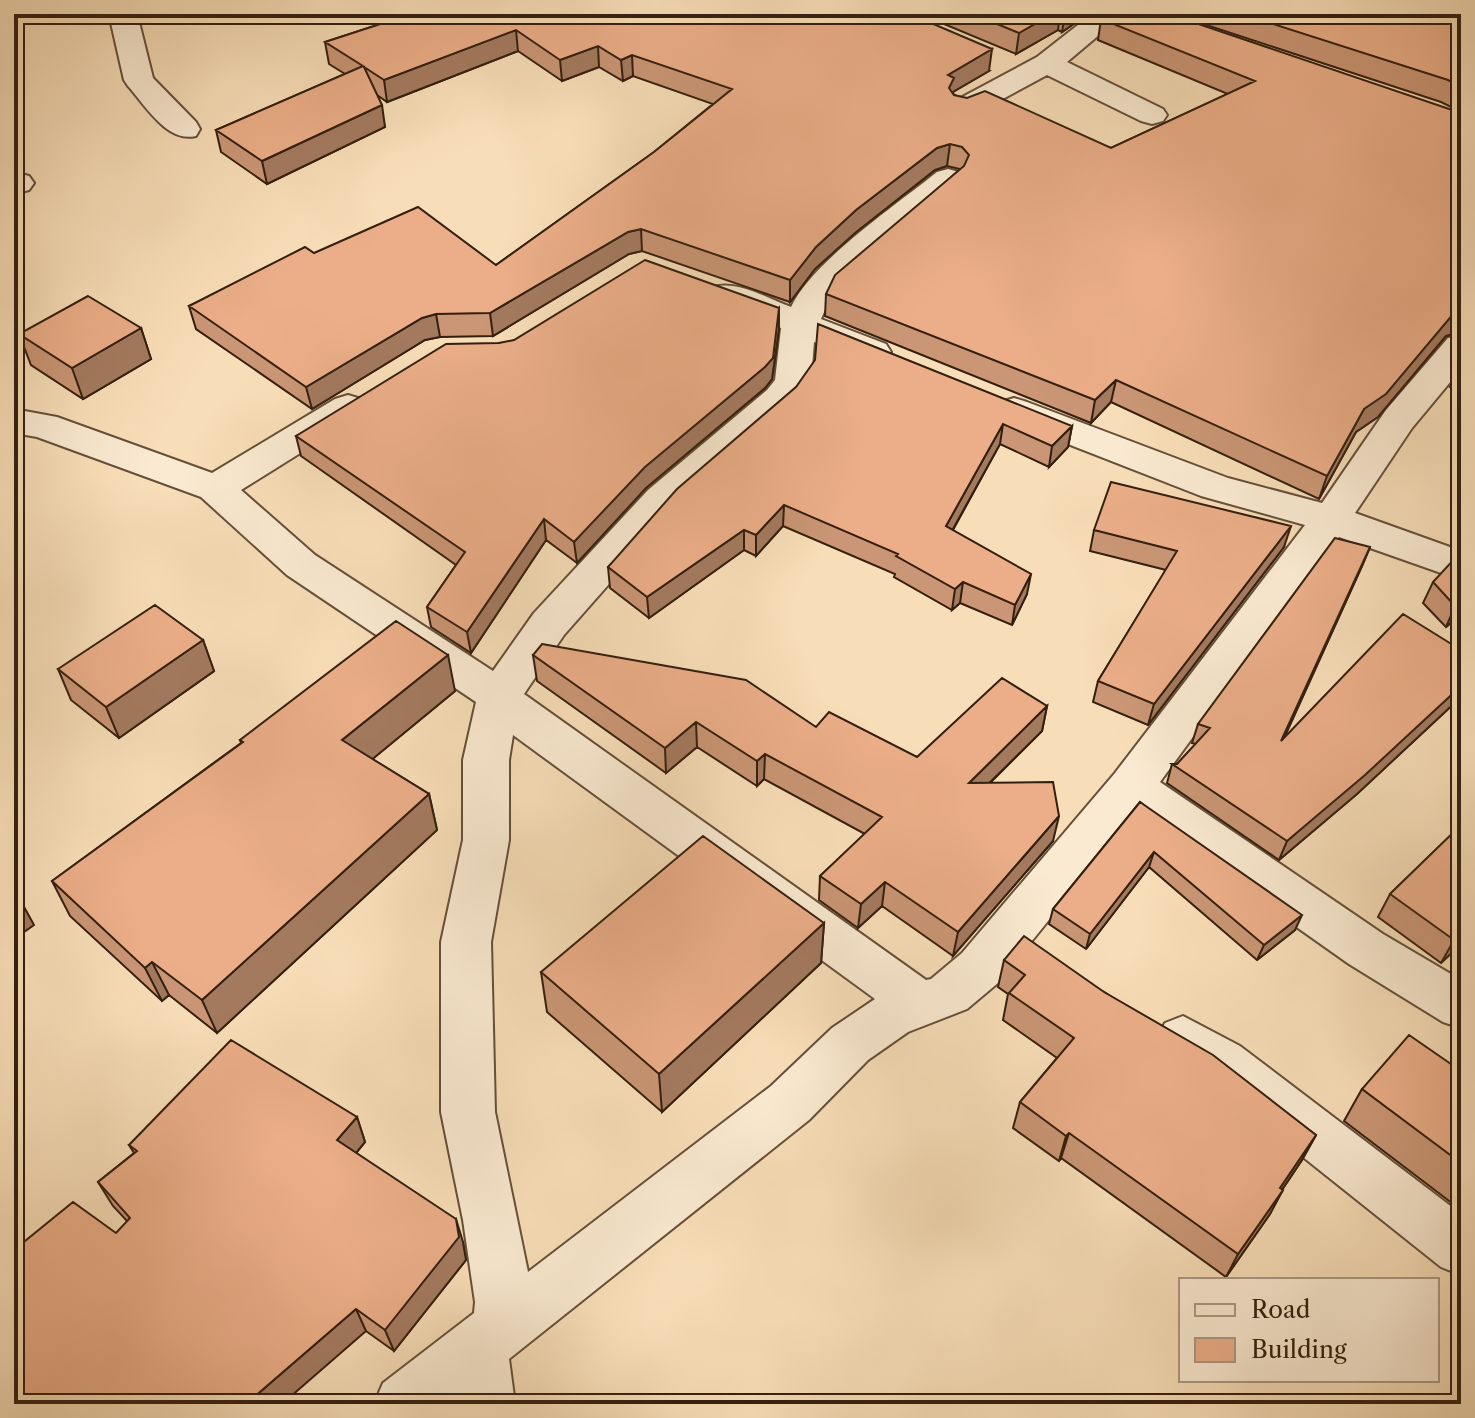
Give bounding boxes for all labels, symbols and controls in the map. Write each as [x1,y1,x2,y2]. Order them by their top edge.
legend [1179,1278,1439,1382]
text: Road [1251,1295,1311,1324]
text: Building [1251,1335,1347,1364]

